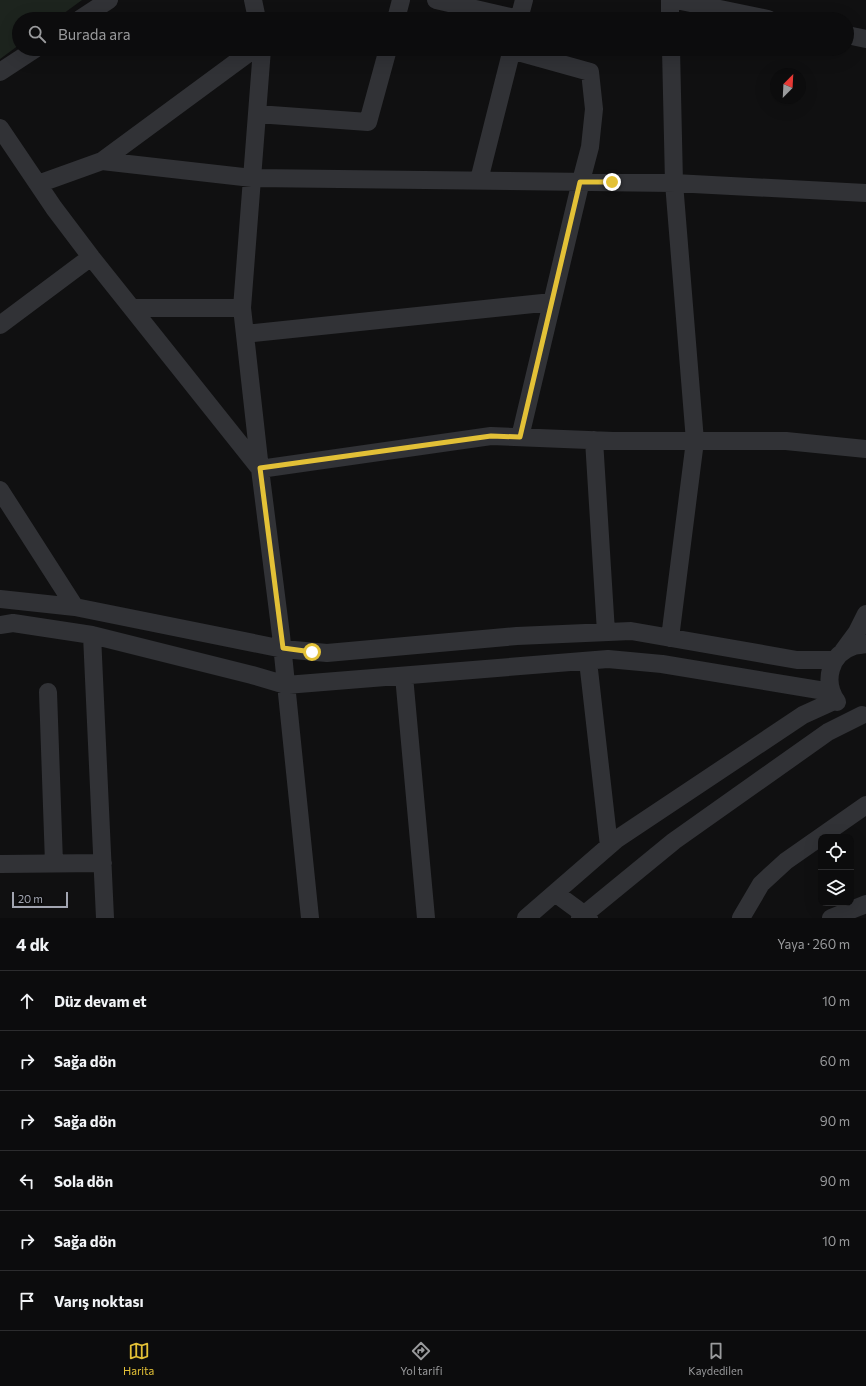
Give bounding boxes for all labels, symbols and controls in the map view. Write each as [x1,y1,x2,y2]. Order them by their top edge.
search box [12,12,854,56]
icon: search [26,23,48,45]
text: Burada ara [58,25,131,43]
north arrow [770,68,806,104]
route end [603,173,621,191]
route start [303,643,321,661]
map controls [818,834,854,906]
button: locate [818,834,854,870]
button: layers [818,870,854,906]
scale bar [12,890,68,909]
text: 20 m [18,892,43,905]
text: 4 dk [16,934,49,955]
text: Yaya · 260 m [777,936,850,952]
icon: ahead [16,990,38,1012]
text: Düz devam et [54,992,147,1010]
text: 10 m [822,993,850,1009]
icon: right [16,1050,38,1072]
text: Sağa dön [54,1052,116,1070]
text: 60 m [820,1053,850,1069]
icon: right [16,1110,38,1132]
text: Sağa dön [54,1112,116,1130]
text: 90 m [820,1113,850,1129]
icon: left [16,1170,38,1192]
text: Sola dön [54,1172,113,1190]
text: 90 m [820,1173,850,1189]
icon: right [16,1230,38,1252]
text: Sağa dön [54,1232,116,1250]
text: 10 m [822,1233,850,1249]
icon: arrive [16,1290,38,1312]
text: Varış noktası [54,1292,144,1310]
tab: Harita [123,1340,154,1377]
tab: Yol tarifi [400,1340,442,1377]
tab: Kaydedilen [688,1340,743,1377]

